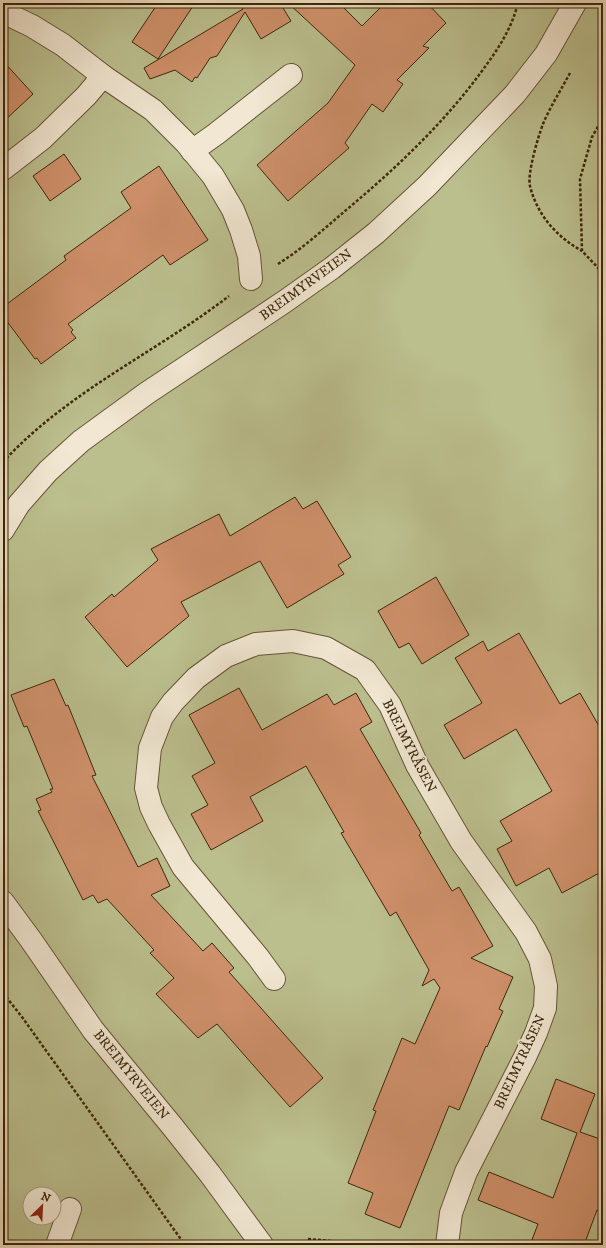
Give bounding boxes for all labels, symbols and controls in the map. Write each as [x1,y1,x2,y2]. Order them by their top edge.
street label: BREIMYRVEIEN [256,245,356,325]
street label: BREIMYRÅSEN [378,696,441,796]
street label: BREIMYRÅSEN [490,1011,550,1112]
street label: BREIMYRVEIEN [89,1026,173,1124]
north arrow [22,1186,62,1226]
text: N [39,1190,53,1206]

